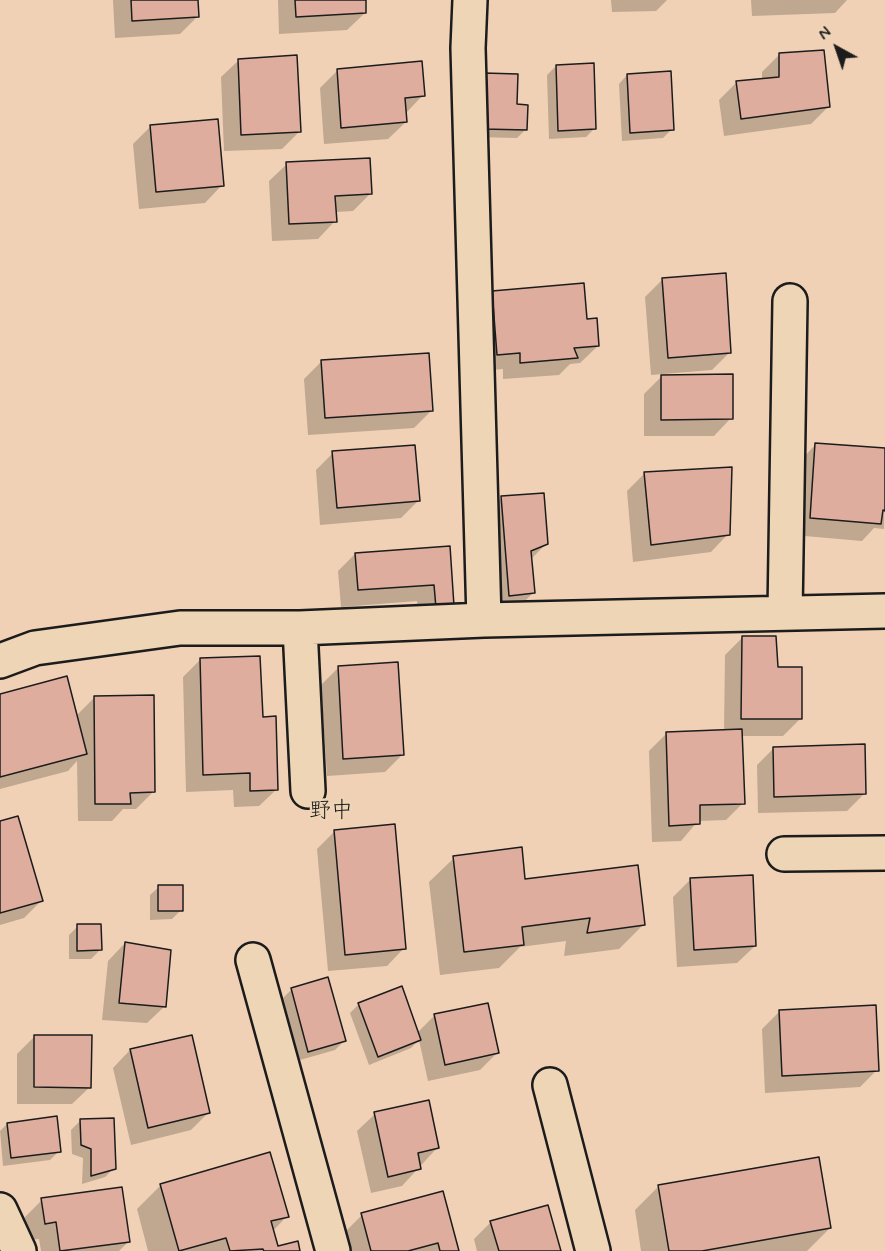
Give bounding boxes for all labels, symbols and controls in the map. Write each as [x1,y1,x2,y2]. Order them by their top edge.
north arrow [807,18,867,78]
text: N [814,22,836,45]
district label: 野中 [309,799,353,825]

